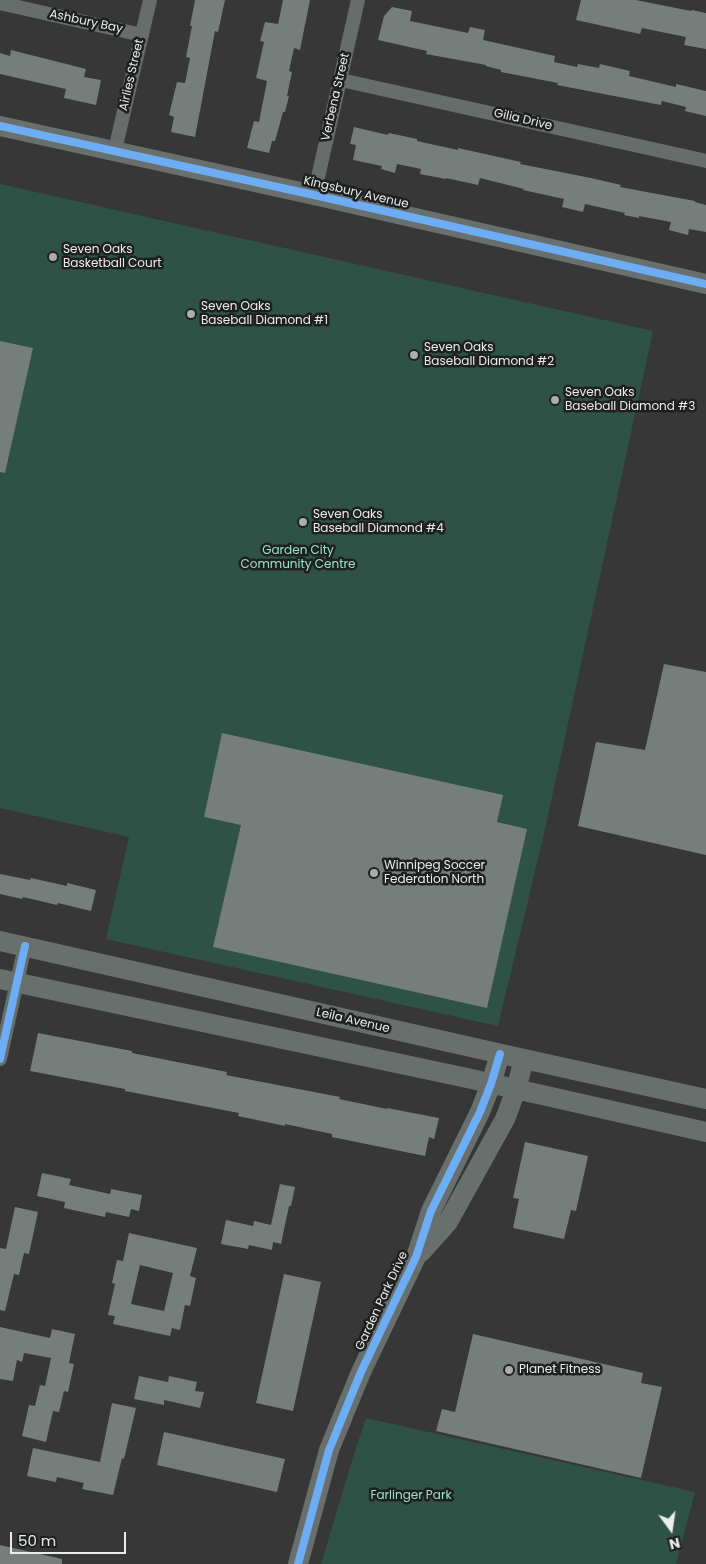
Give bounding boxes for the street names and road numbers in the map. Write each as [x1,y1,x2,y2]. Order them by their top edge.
street label: Ashbury Bay [48,7,124,37]
street label: Airlies Street [117,38,147,112]
street label: Verbena Street [319,52,353,142]
street label: Gilia Drive [492,106,554,134]
street label: Kingsbury Avenue [302,174,410,212]
street label: Leila Avenue [315,1006,391,1036]
street label: Garden Park Drive [353,1249,411,1353]

